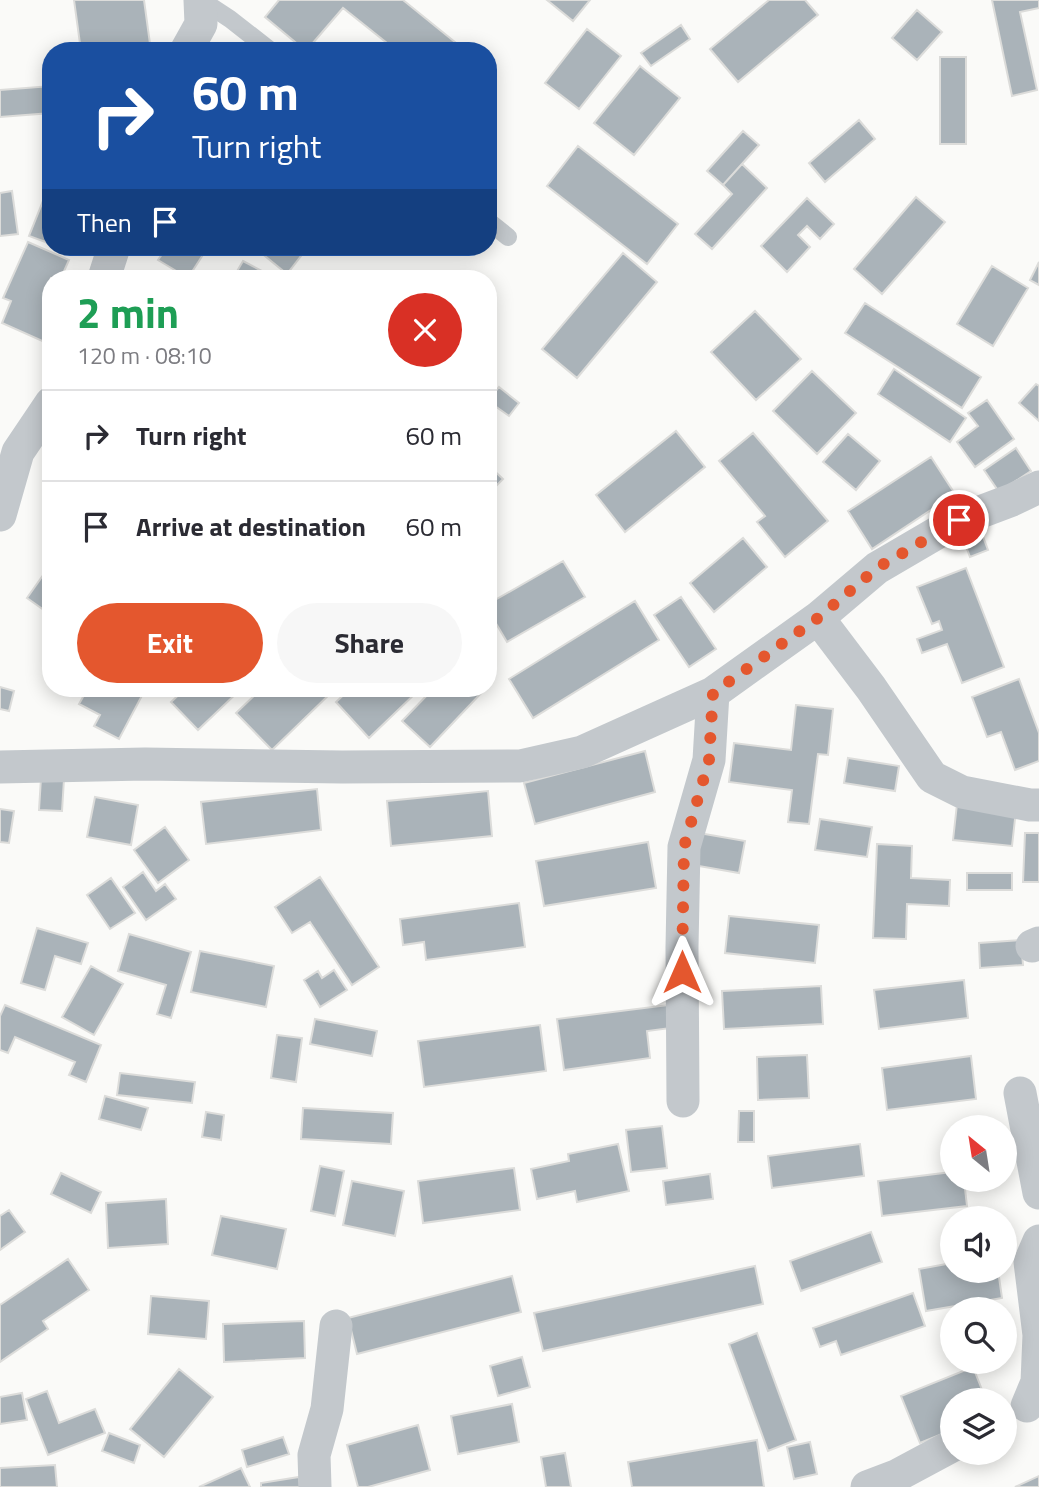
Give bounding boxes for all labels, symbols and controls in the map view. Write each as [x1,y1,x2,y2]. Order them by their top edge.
text: 60 m [192,54,299,129]
icon: right [77,70,168,161]
text: Turn right [192,122,321,170]
text: Then [77,203,132,242]
icon: arrive [146,203,184,241]
text: 2 min [77,280,179,344]
button: close [388,293,462,367]
text: 120 m · 08:10 [77,338,212,373]
text: Turn right [136,416,247,455]
text: 60 m [405,416,462,455]
icon: right [77,417,115,455]
pin [929,490,989,550]
icon: arrive [940,501,978,539]
text: Arrive at destination [136,507,366,546]
text: 60 m [405,507,462,546]
icon: arrive [77,508,115,546]
button: Exit [77,603,263,683]
button: Share [277,603,462,683]
position arrow [645,935,719,1009]
north arrow [940,1115,1017,1192]
map controls [940,1115,1017,1465]
button: sound [940,1206,1017,1283]
button: search [940,1297,1017,1374]
button: layers [940,1388,1017,1465]

